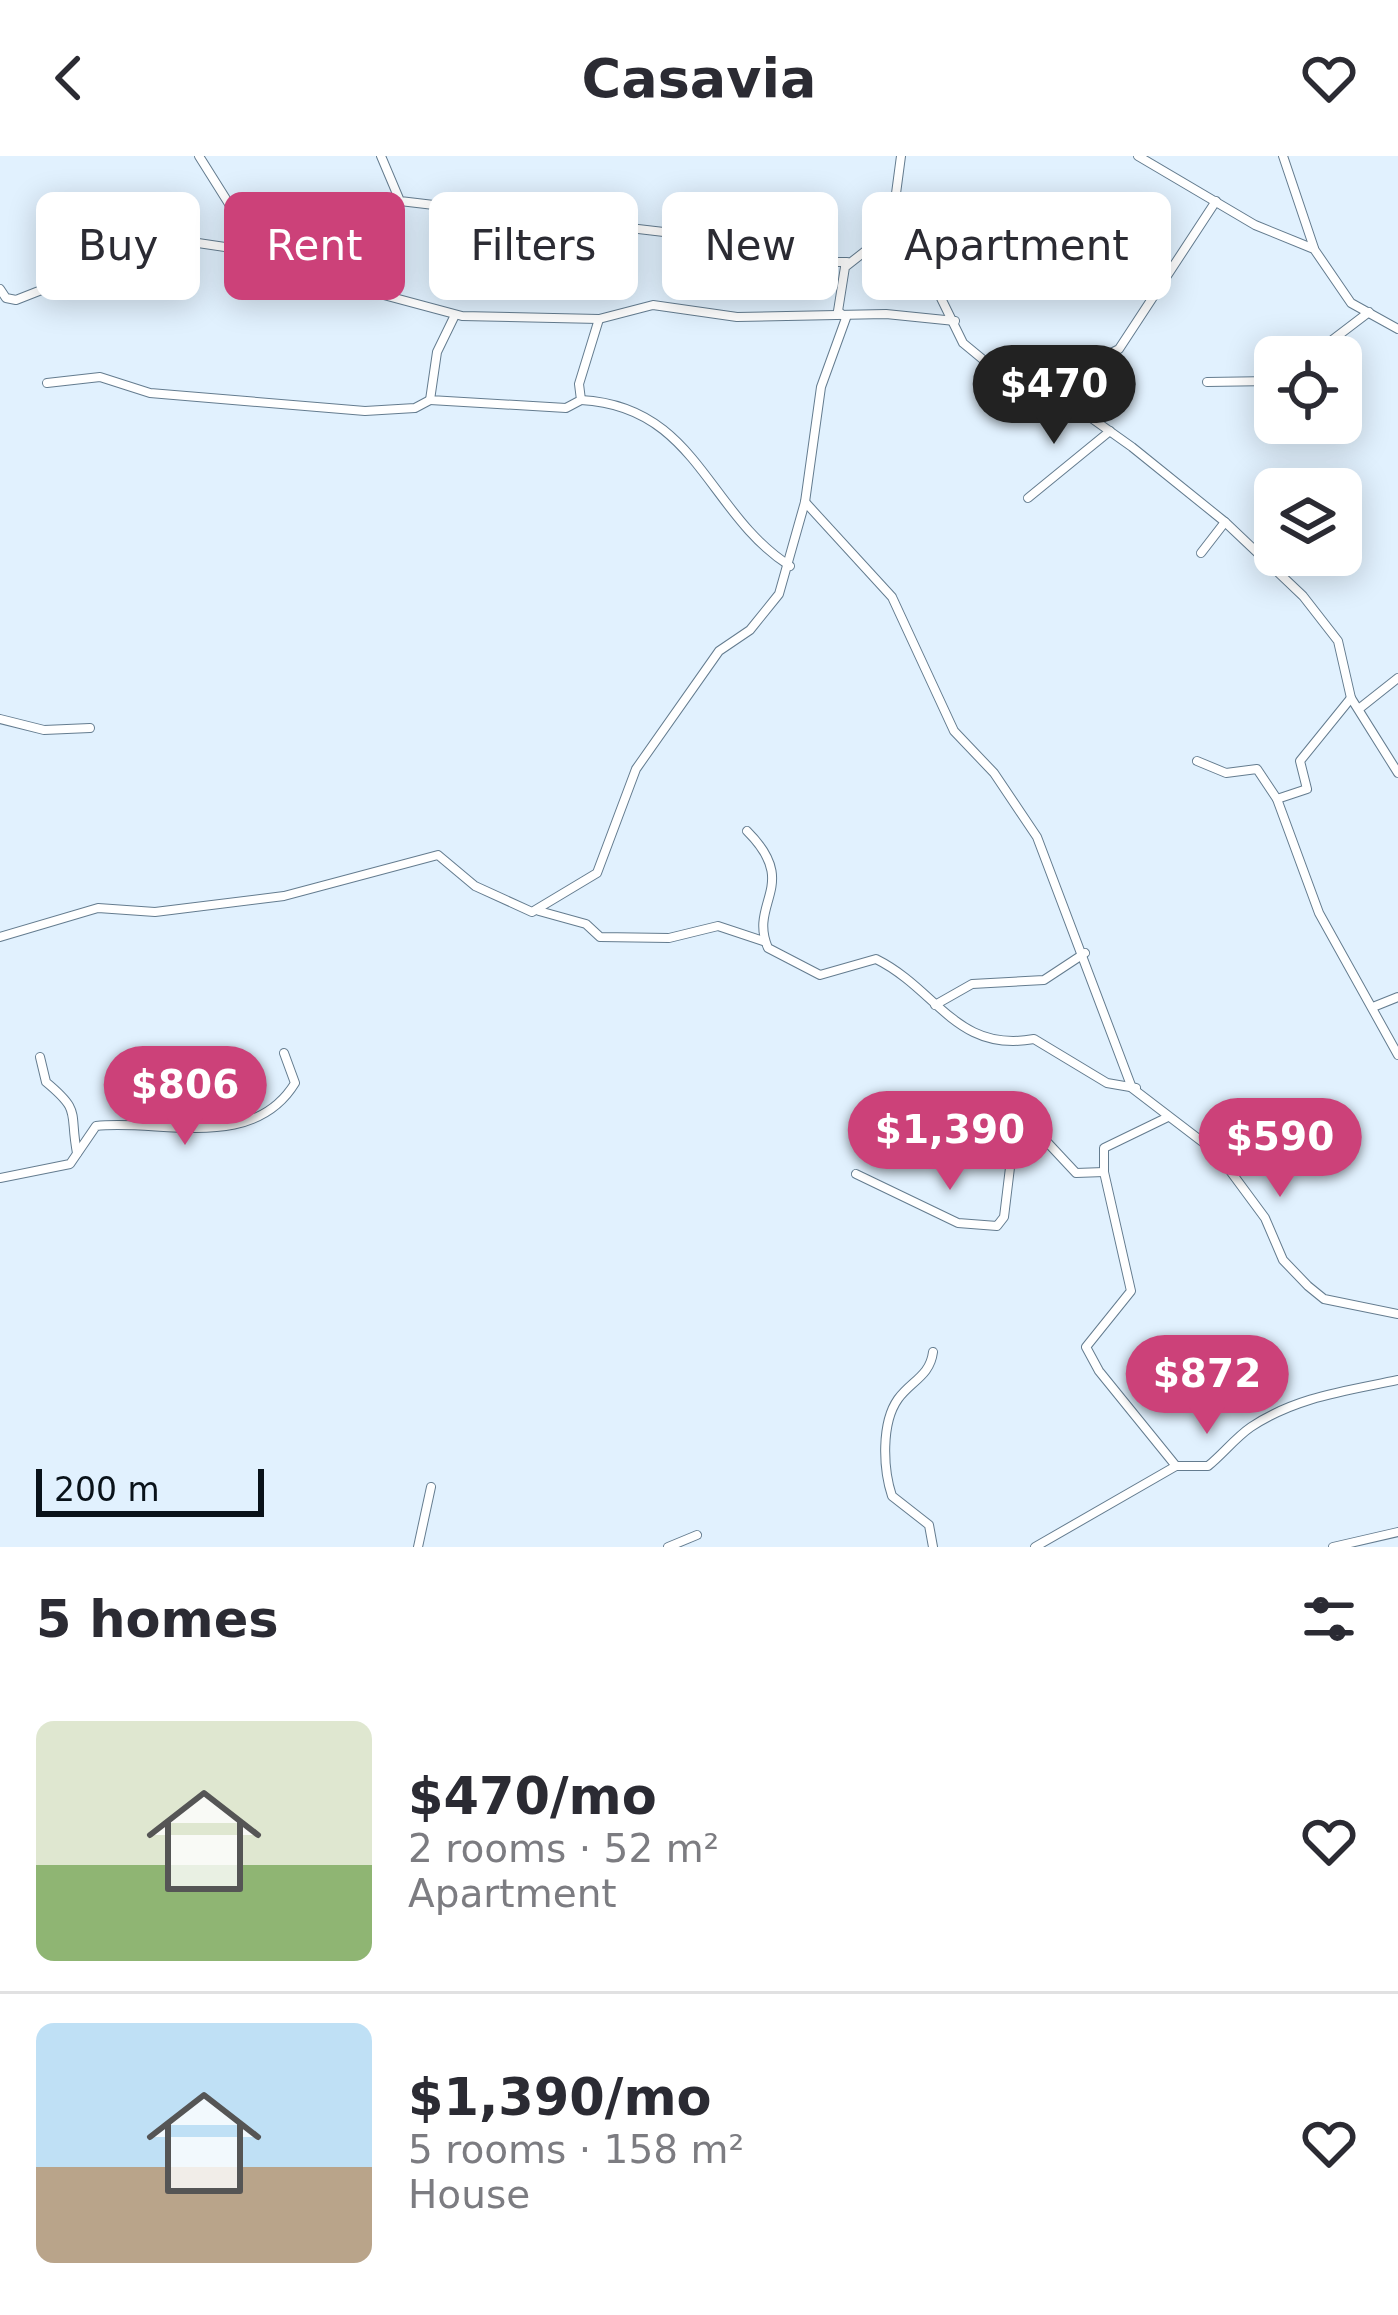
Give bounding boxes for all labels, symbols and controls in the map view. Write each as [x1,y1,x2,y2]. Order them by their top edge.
icon: back [36,45,102,111]
icon: heart [1296,45,1362,111]
text: Casavia [582,47,816,110]
chip: Buy [36,192,200,300]
chip: Rent [224,192,405,300]
chip: Filters [429,192,638,300]
chip: New [662,192,838,300]
chip: Apartment [862,192,1171,300]
map controls [1254,336,1362,576]
button: locate [1254,336,1362,444]
pin: $470 [983,345,1125,447]
text: $470 [1000,361,1108,406]
button: layers [1254,468,1362,576]
pin: $806 [114,1046,256,1148]
text: $806 [131,1062,239,1107]
pin: $1,390 [852,1091,1048,1193]
pin: $590 [1209,1098,1351,1200]
text: $1,390 [875,1107,1025,1152]
text: $590 [1226,1114,1334,1159]
pin: $872 [1136,1335,1278,1437]
text: $872 [1153,1351,1261,1396]
scale bar [36,1463,264,1516]
text: 200 m [54,1470,160,1509]
icon: filters [1296,1586,1362,1652]
text: 5 homes [36,1590,279,1649]
text: $470/mo [408,1767,657,1826]
icon: home [132,1769,276,1913]
icon: heart [1296,1808,1362,1874]
text: 2 rooms · 52 m² [408,1826,719,1871]
text: Apartment [408,1871,617,1916]
text: $1,390/mo [408,2068,712,2127]
icon: home [132,2071,276,2215]
icon: heart [1296,2110,1362,2176]
text: 5 rooms · 158 m² [408,2127,744,2172]
text: House [408,2172,530,2217]

